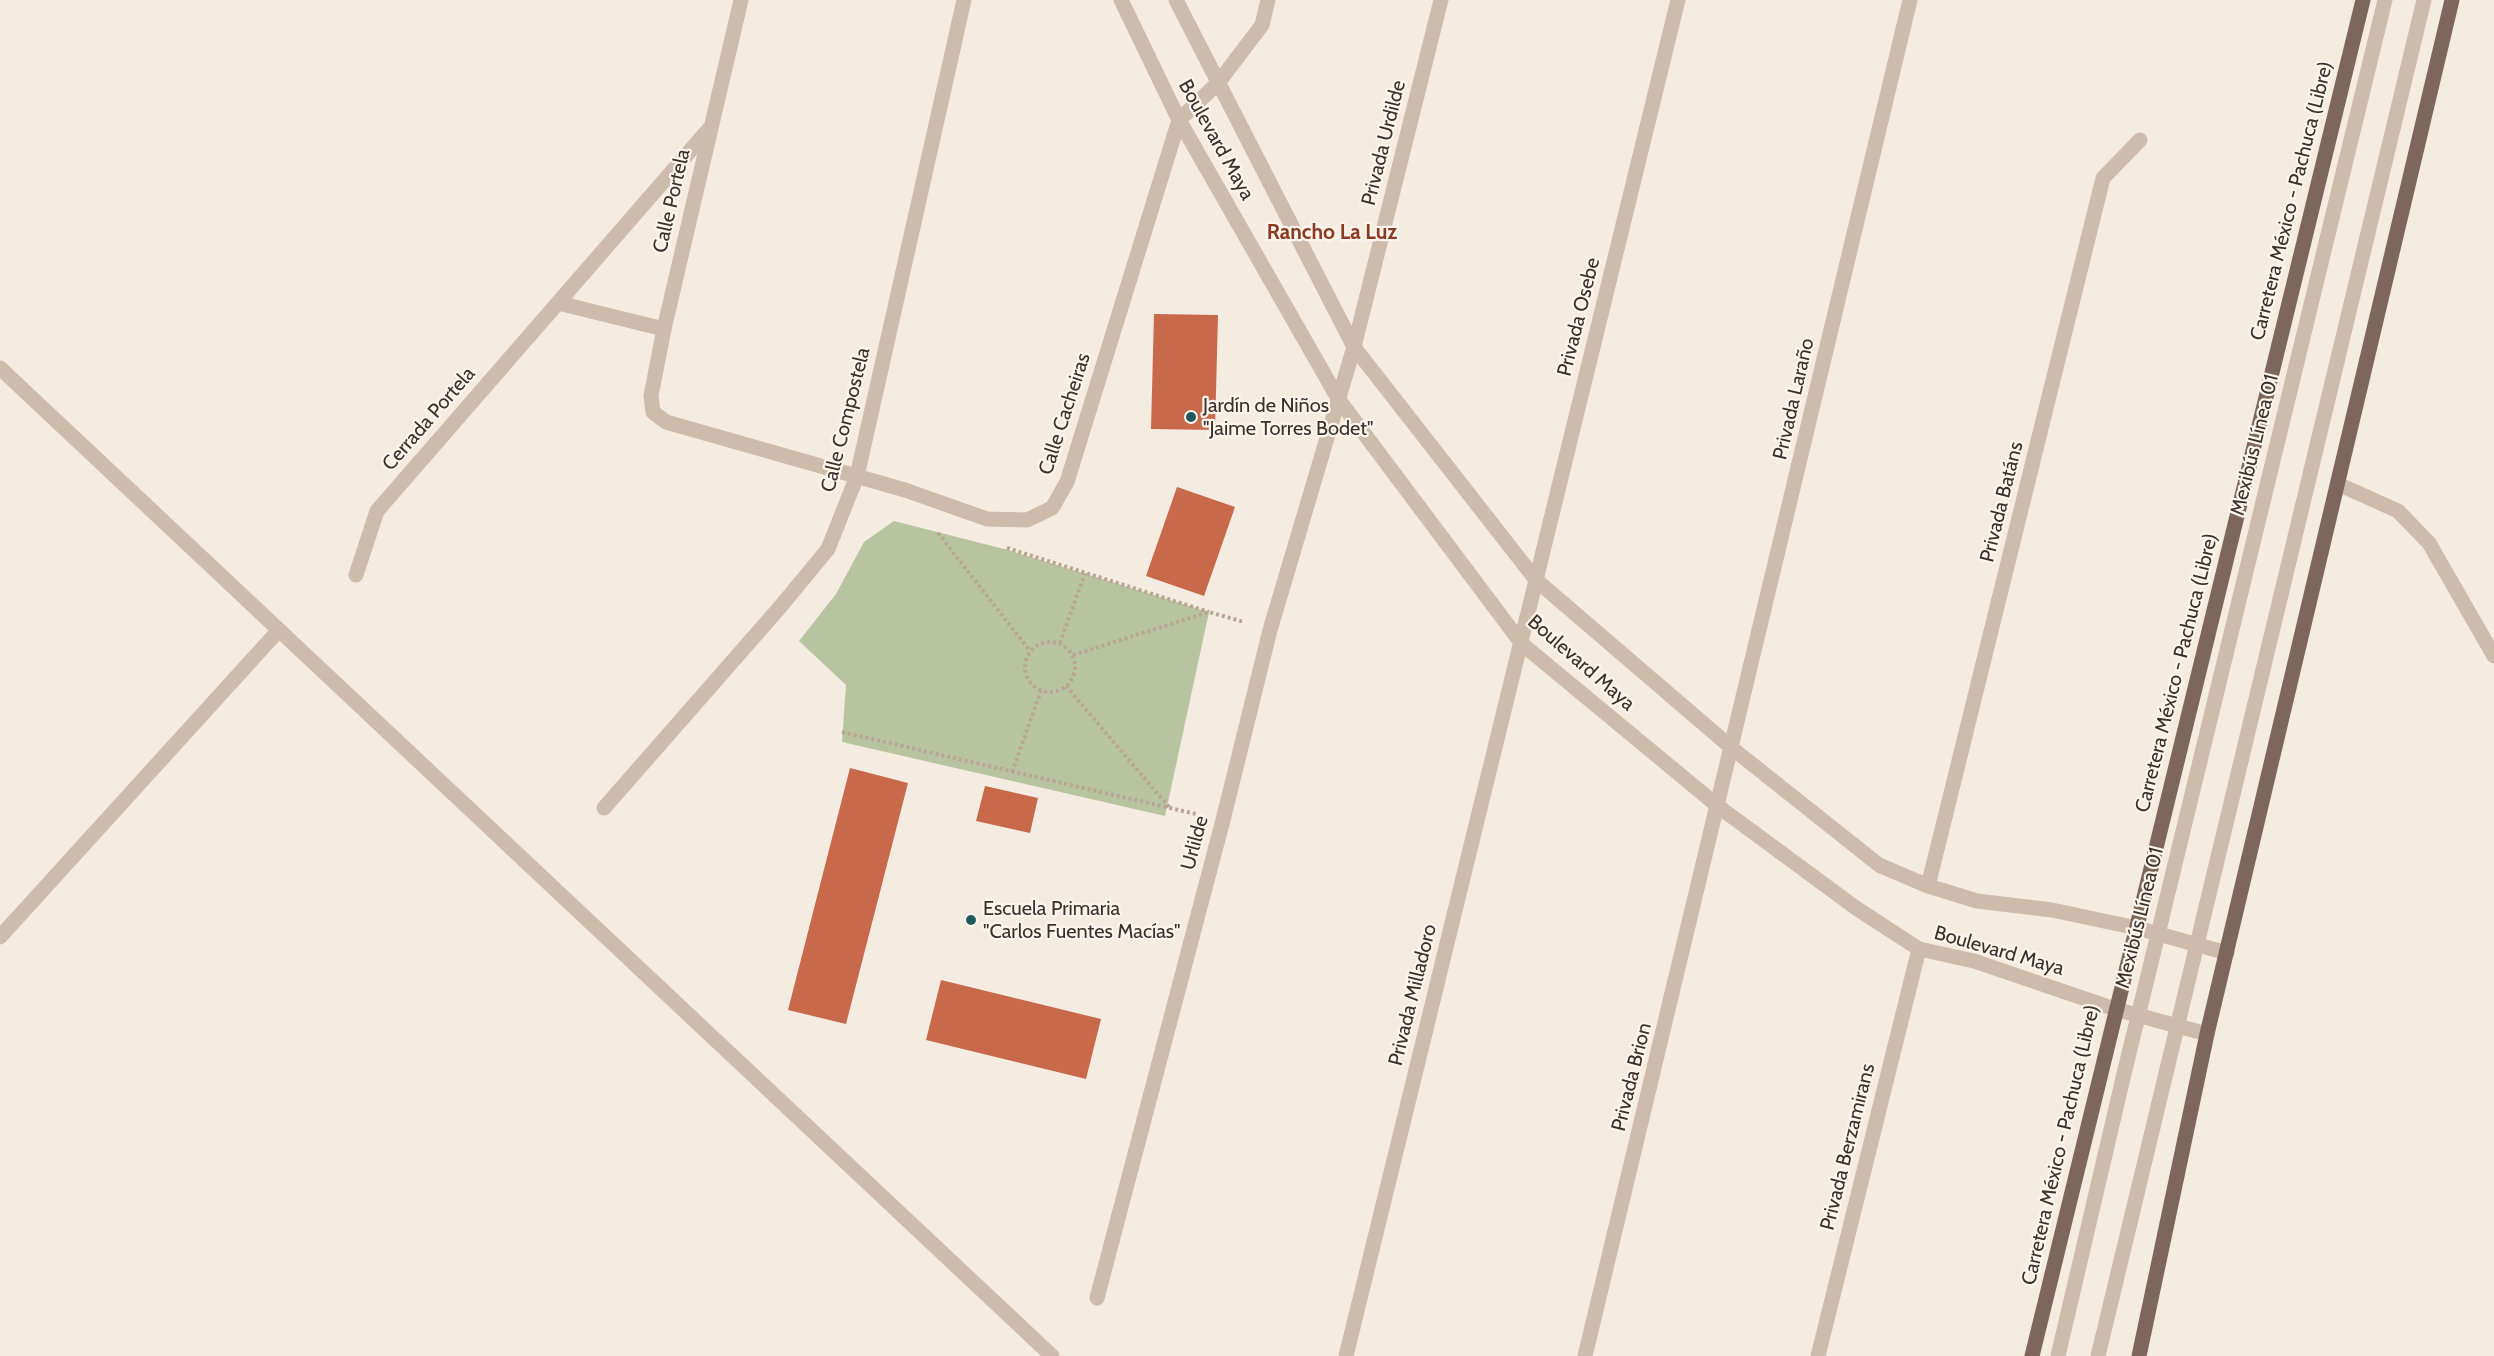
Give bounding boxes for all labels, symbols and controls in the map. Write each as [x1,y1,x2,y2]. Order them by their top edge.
street label: Carretera México - Pachuca (Libre) [2246,59,2338,343]
street label: Boulevard Maya [1173,76,1259,204]
street label: Privada Urdilde [1357,78,1411,208]
street label: Calle Portela [648,147,696,255]
district label: Rancho La Luz [1267,220,1397,246]
street label: Privada Osebe [1553,255,1605,379]
street label: Privada Laraño [1768,336,1820,462]
street label: Calle Compostela [816,345,876,495]
street label: Calle Cacheiras [1034,350,1096,478]
street label: Cerrada Portela [378,362,480,476]
street label: Mexibús Línea 01 [2226,372,2284,518]
place label: Jardín de Niños "Jaime Torres Bodet" [1203,394,1373,441]
marker: Jardín de Niños "Jaime Torres Bodet" [1184,410,1198,424]
street label: Privada Batáns [1975,439,2029,565]
street label: Carretera México - Pachuca (Libre) [2131,531,2223,815]
street label: Boulevard Maya [1523,610,1639,716]
street label: Urlilde [1176,813,1214,873]
street label: Mexibús Línea 01 [2111,845,2169,991]
place label: Escuela Primaria "Carlos Fuentes Macías" [983,897,1181,944]
marker: Escuela Primaria "Carlos Fuentes Macías" [964,913,978,927]
street label: Boulevard Maya [1931,921,2067,981]
street label: Privada Milladoro [1384,922,1442,1068]
street label: Carretera México - Pachuca (Libre) [2017,1003,2105,1287]
street label: Privada Brion [1607,1020,1657,1134]
street label: Privada Berzamirans [1816,1061,1880,1233]

